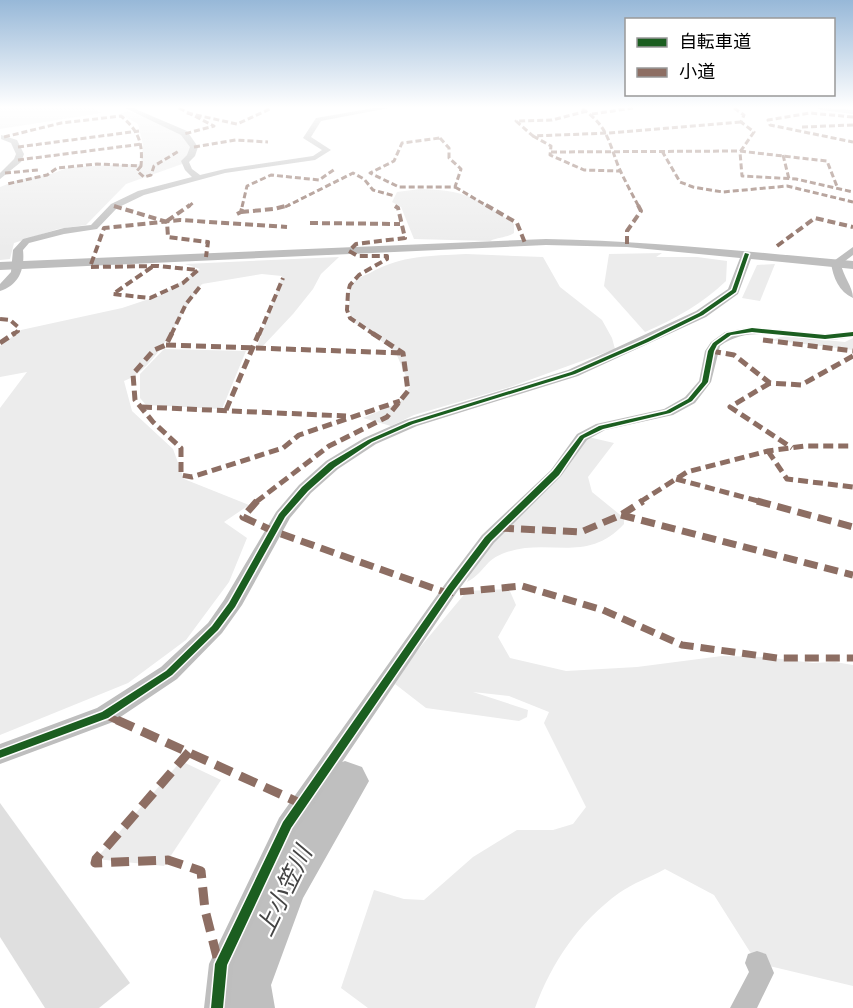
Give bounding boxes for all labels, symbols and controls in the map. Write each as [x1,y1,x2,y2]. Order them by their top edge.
legend [625,18,835,96]
text: 自転車道 [679,31,751,51]
text: 小道 [679,61,715,81]
water label: 上小笠川 [250,839,318,940]

